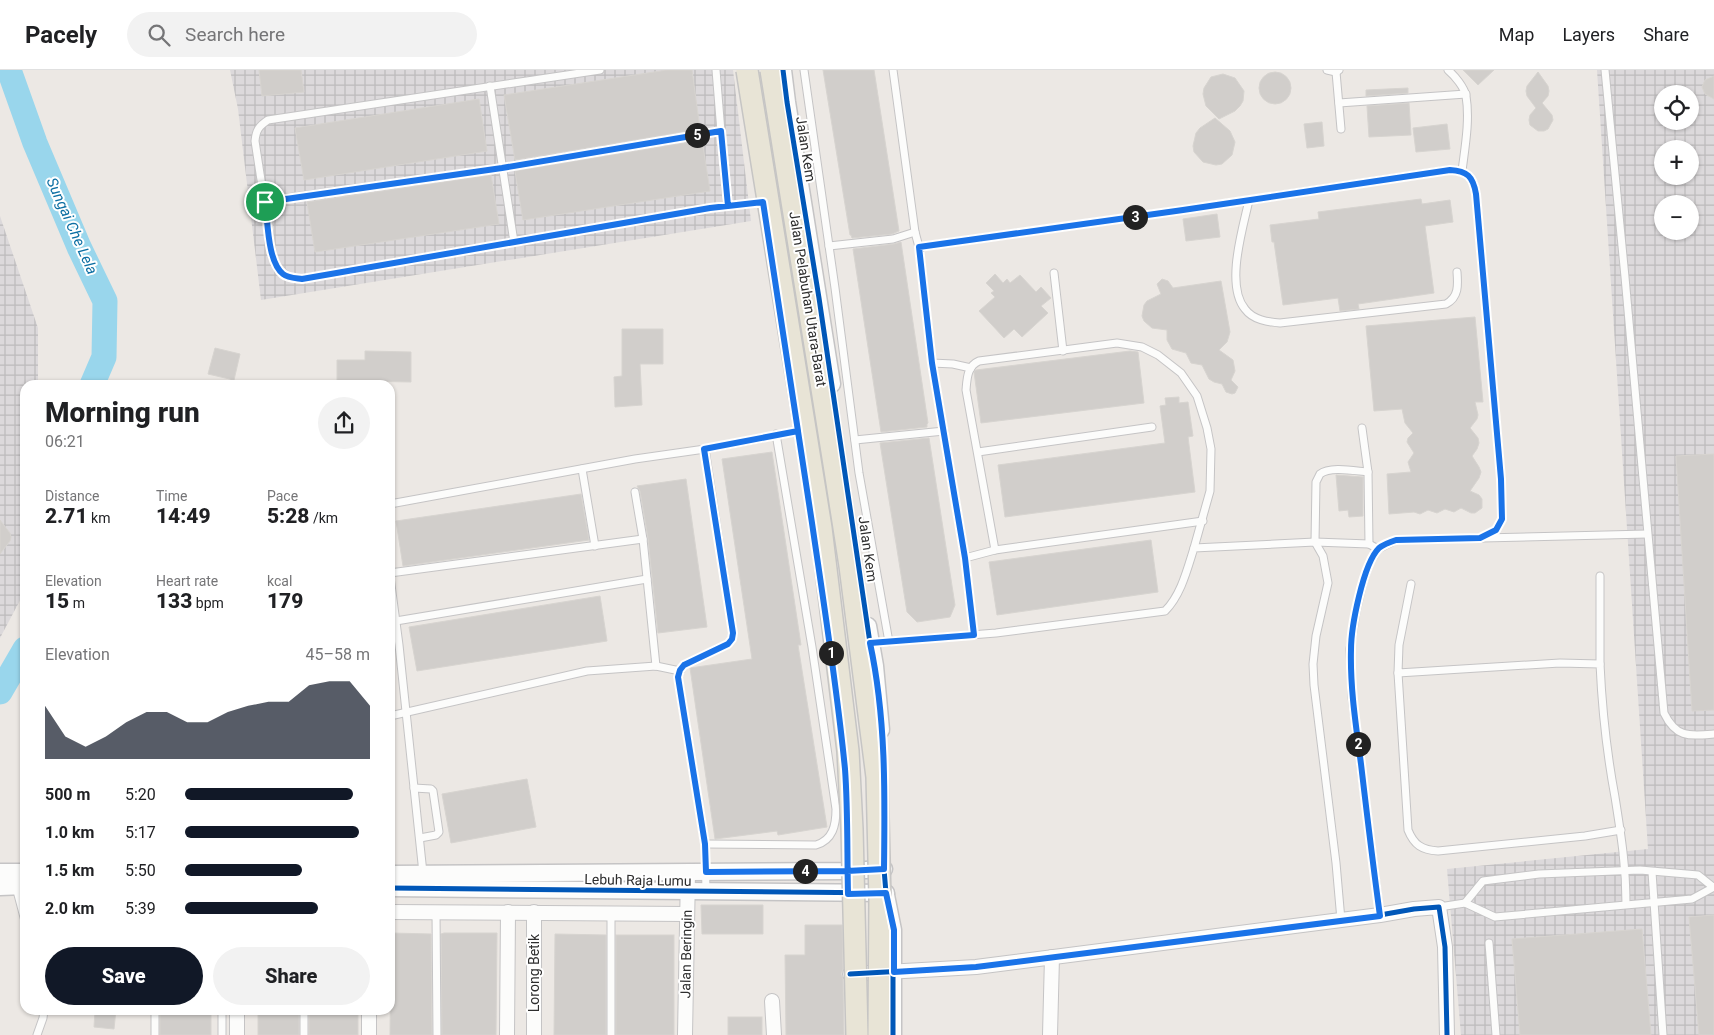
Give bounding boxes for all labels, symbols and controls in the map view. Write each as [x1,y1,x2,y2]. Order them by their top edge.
search box [127,12,477,57]
text: Pacely [25,21,97,49]
icon: search [145,21,173,49]
text: Search here [185,23,285,46]
text: Map [1499,24,1534,45]
text: Layers [1562,24,1615,45]
text: Share [1643,24,1689,45]
map controls [1654,85,1699,240]
button: locate [1654,85,1699,130]
street label: Jalan Kem [793,115,819,183]
pin: 5 [684,122,710,148]
text: 5 [693,127,702,143]
button: + [1654,140,1699,185]
water label: Sungai Che Lela [43,175,101,277]
pin [244,181,286,223]
icon: arrive [251,188,279,216]
button: − [1654,195,1699,240]
pin: 3 [1122,204,1148,230]
text: 3 [1131,209,1140,225]
street label: Jalan Pelabuhan Utara-Barat [786,210,830,388]
text: Morning run [45,396,200,429]
button: share [318,397,370,449]
text: 06:21 [45,432,85,451]
text: Distance [45,488,100,504]
text: Time [156,488,187,504]
text: Pace [267,488,298,504]
text: 2.71 [45,504,88,528]
text: 14:49 [156,504,211,528]
text: 5:28 [267,504,309,528]
text: km [88,510,110,526]
text: /km [309,510,338,526]
street label: Jalan Kem [855,515,881,583]
text: Elevation [45,573,102,589]
text: Heart rate [156,573,218,589]
text: kcal [267,573,292,589]
text: 15 [45,589,69,613]
text: 133 [156,589,192,613]
text: 179 [267,589,303,613]
text: m [69,595,85,611]
text: bpm [192,595,224,611]
pin: 1 [818,640,844,666]
text: Elevation [45,645,110,664]
text: 45–58 m [306,645,370,664]
text: 1 [827,645,836,661]
pin: 2 [1346,732,1370,756]
text: 2 [1354,736,1363,752]
text: 500 m [45,785,90,804]
text: 5:20 [125,785,156,804]
text: 1.0 km [45,823,94,842]
text: 5:17 [125,823,156,842]
pin: 4 [792,858,818,884]
text: 1.5 km [45,861,94,880]
text: 5:50 [125,861,156,880]
text: 4 [801,863,810,879]
street label: Lebuh Raja Lumu [584,871,692,889]
text: 2.0 km [45,899,94,918]
text: 5:39 [125,899,156,918]
street label: Jalan Beringin [677,910,695,998]
street label: Lorong Betik [526,933,542,1012]
button: Save [45,947,203,1005]
button: Share [213,947,370,1005]

